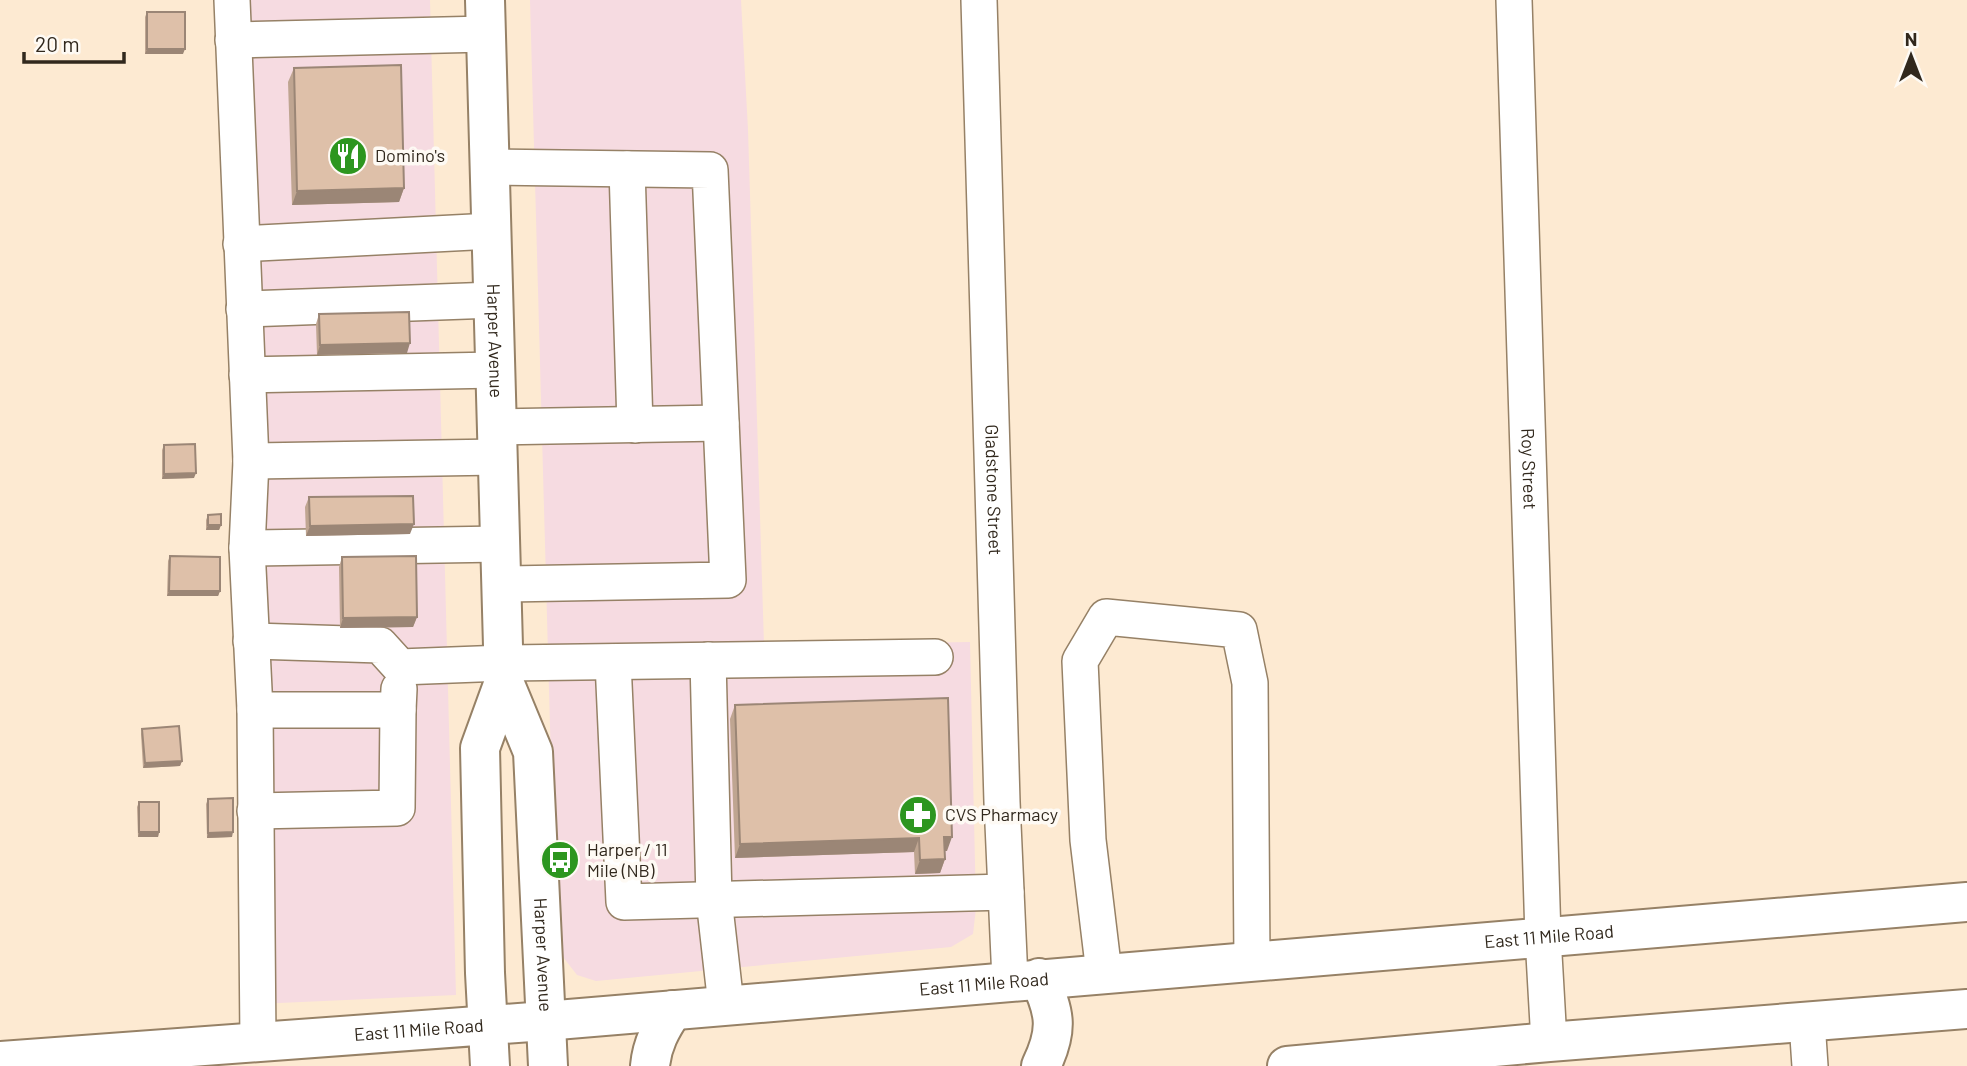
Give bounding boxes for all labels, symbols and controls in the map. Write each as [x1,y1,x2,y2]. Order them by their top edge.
scale bar [24,21,124,65]
north arrow [1876,21,1946,91]
text: N [1905,27,1917,50]
text: 20 m [35,31,80,56]
restaurant icon: Domino's [327,135,369,177]
place label: Domino's [375,144,445,166]
street label: Harper Avenue [483,283,508,398]
street label: Gladstone Street [981,424,1007,556]
street label: Roy Street [1517,428,1542,510]
pharmacy icon: CVS Pharmacy [897,794,939,836]
place label: CVS Pharmacy [945,803,1058,825]
place label: Harper / 11 Mile (NB) [587,838,668,881]
bus stop icon: Harper / 11 Mile (NB) [539,839,581,881]
street label: Harper Avenue [530,897,557,1012]
street label: East 11 Mile Road [1483,920,1615,952]
street label: East 11 Mile Road [918,967,1050,1000]
street label: East 11 Mile Road [353,1014,484,1045]

